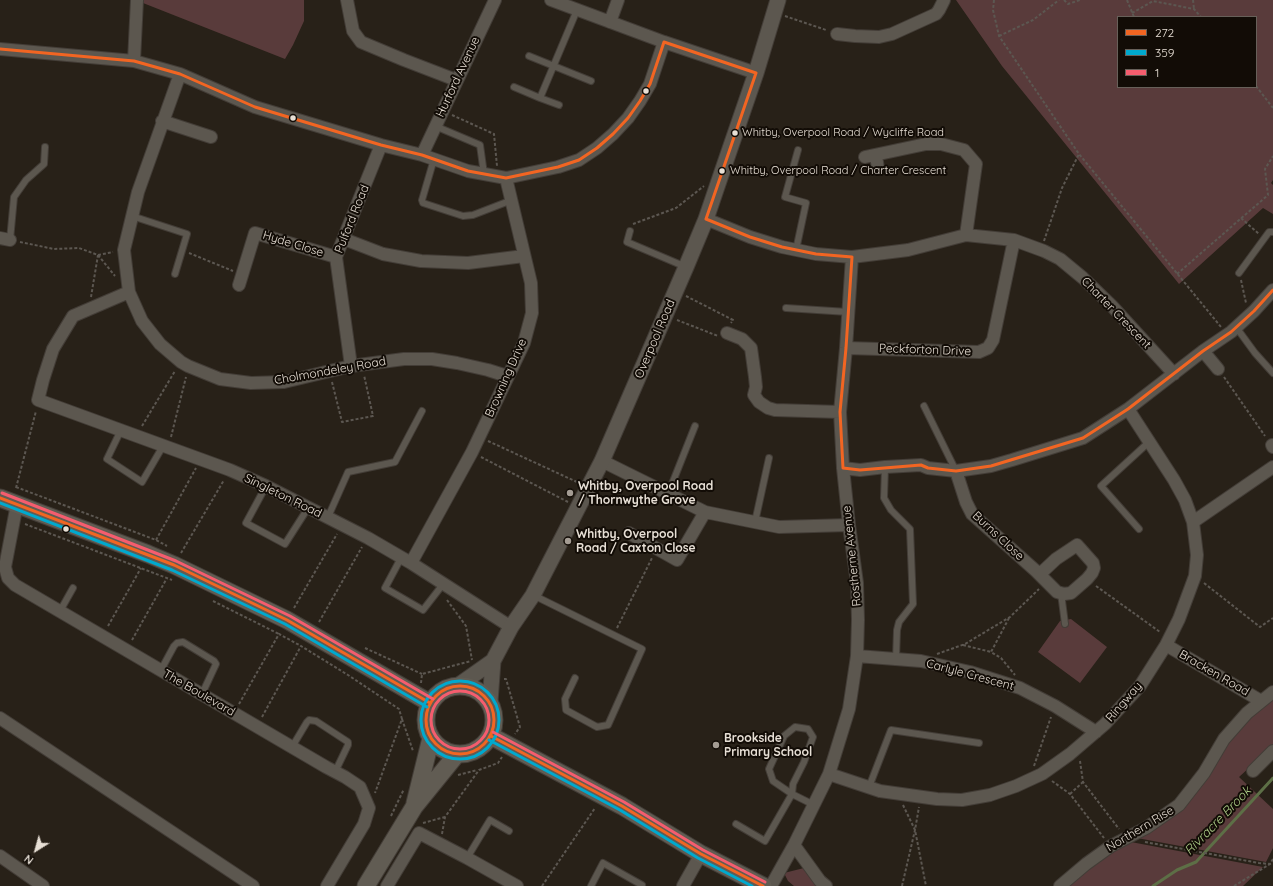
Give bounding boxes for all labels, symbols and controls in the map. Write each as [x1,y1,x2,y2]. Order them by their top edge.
legend [1117,16,1257,88]
text: 272 [1155,25,1174,40]
street label: Hurford Avenue [433,34,483,120]
text: 359 [1155,45,1175,60]
text: 1 [1155,65,1159,80]
unlabelled marker [641,86,651,96]
unlabelled marker [288,113,298,123]
place label: Whitby, Overpool Road / Wycliffe Road [742,126,944,140]
marker: Whitby, Overpool Road / Wycliffe Road [730,128,740,138]
place label: Whitby, Overpool Road / Charter Crescent [730,164,946,178]
marker: Whitby, Overpool Road / Charter Crescent [717,166,727,176]
street label: Pulford Road [332,183,372,255]
street label: Hyde Close [261,228,325,260]
street label: Charter Crescent [1078,274,1154,352]
street label: Overpool Road [632,297,678,381]
street label: Browning Drive [482,336,530,420]
street label: Peckforton Drive [879,341,971,359]
street label: Cholmondeley Road [273,354,387,388]
street label: Singleton Road [242,471,324,521]
place label: Whitby, Overpool Road / Thornwythe Grove [578,479,713,507]
marker: Whitby, Overpool Road / Thornwythe Grove [565,488,575,498]
street label: Rostherne Avenue [840,505,864,607]
street label: Burns Close [969,508,1027,564]
unlabelled marker [61,524,71,534]
place label: Whitby, Overpool Road / Caxton Close [576,527,696,555]
marker: Whitby, Overpool Road / Caxton Close [563,536,573,546]
street label: Bracken Road [1176,647,1252,699]
street label: Carlyle Crescent [924,656,1016,694]
street label: The Boulevard [161,667,237,719]
street label: Ringway [1103,679,1145,725]
place label: Brookside Primary School [724,731,812,759]
marker: Brookside Primary School [711,740,721,750]
water label: Rivracre Brook [1181,783,1255,859]
street label: Northern Rise [1104,803,1176,855]
north arrow [16,830,56,870]
text: N [21,852,36,868]

